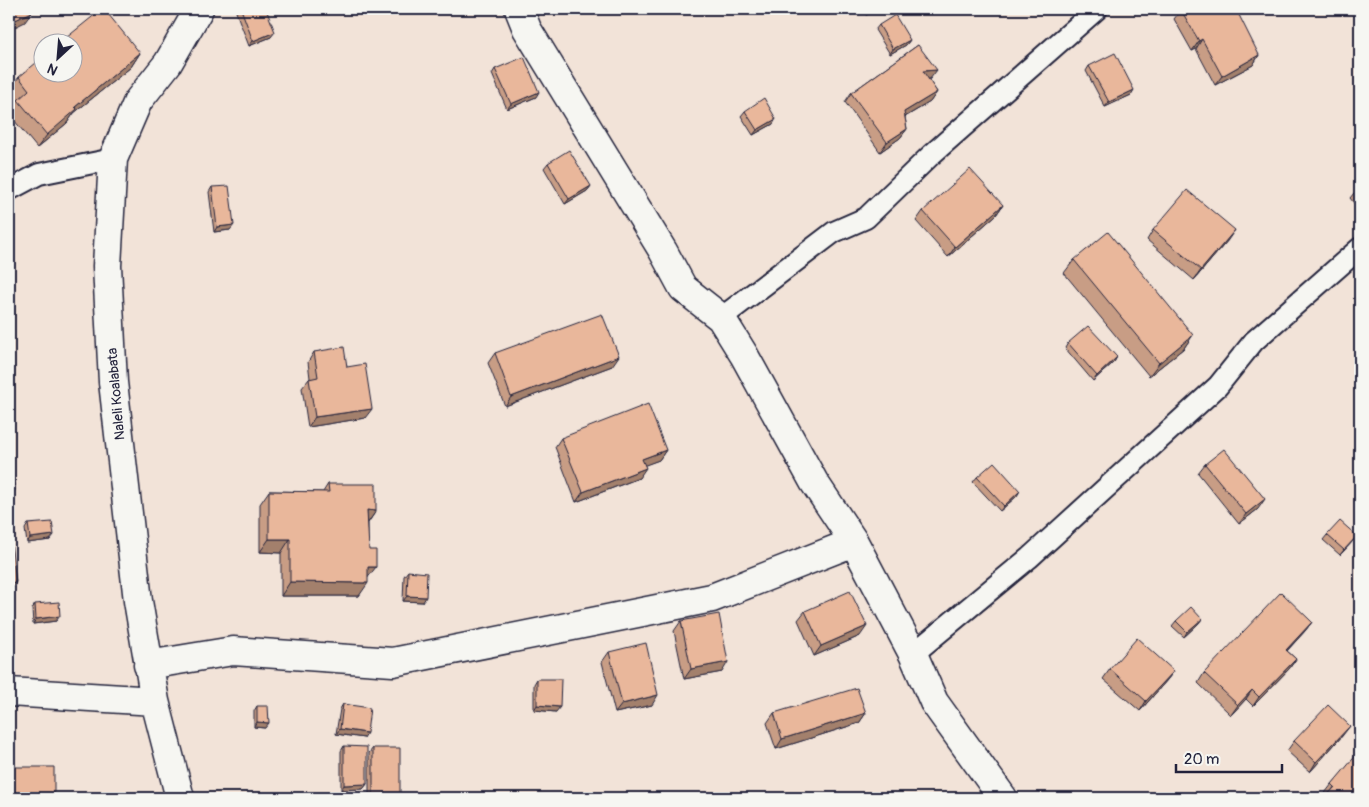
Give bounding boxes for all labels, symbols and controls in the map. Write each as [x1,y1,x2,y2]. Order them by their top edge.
north arrow [32,32,82,82]
text: N [45,60,61,79]
street label: Naleli Koalabata [104,347,128,441]
scale bar [1176,742,1283,774]
text: 20 m [1184,750,1219,769]

